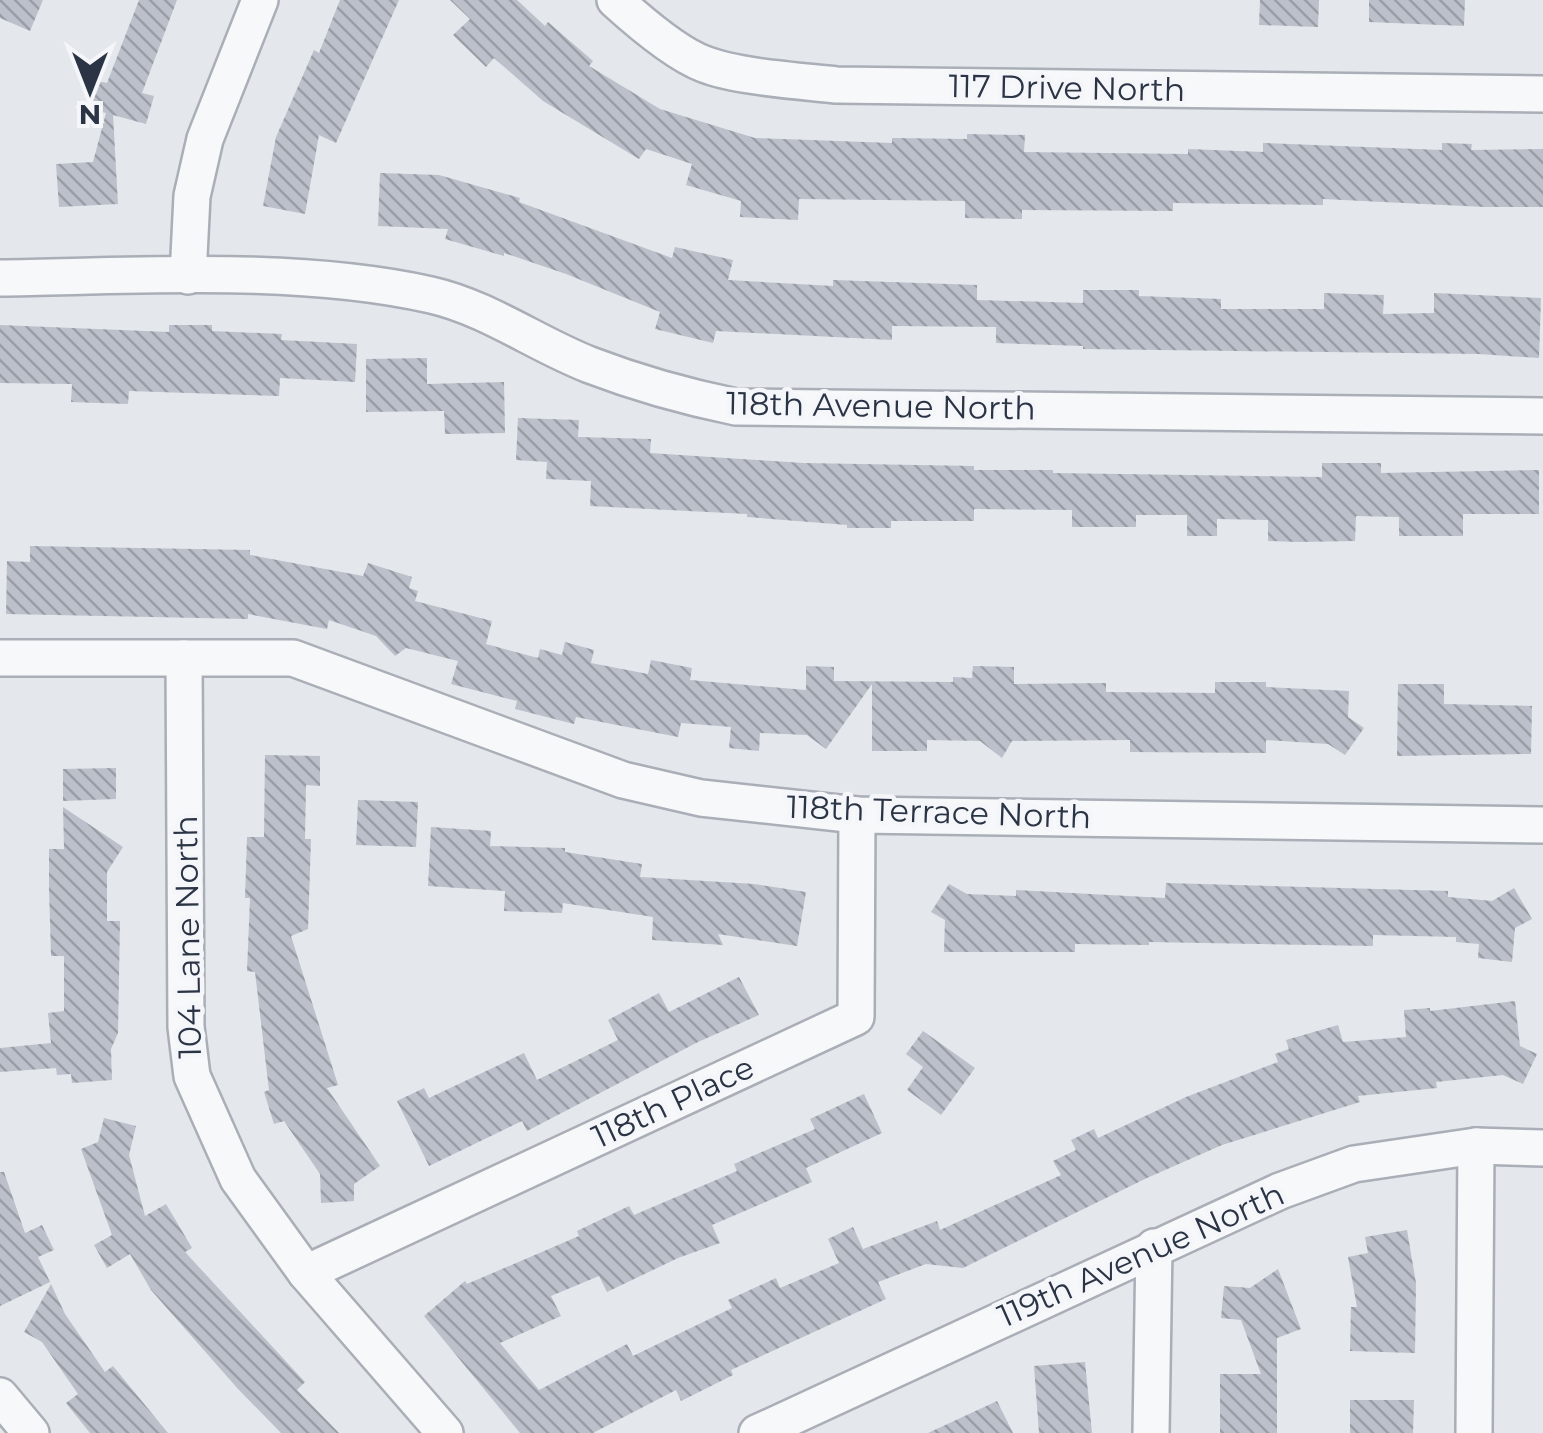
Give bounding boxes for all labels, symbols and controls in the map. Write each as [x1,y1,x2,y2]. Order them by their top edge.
north arrow [40,40,140,140]
street label: 117 Drive North [948,66,1186,109]
text: N [79,98,101,132]
street label: 118th Avenue North [726,383,1036,428]
street label: 118th Terrace North [786,787,1092,836]
street label: 104 Lane North [166,815,209,1059]
street label: 118th Place [586,1047,760,1156]
street label: 119th Avenue North [992,1174,1290,1335]

